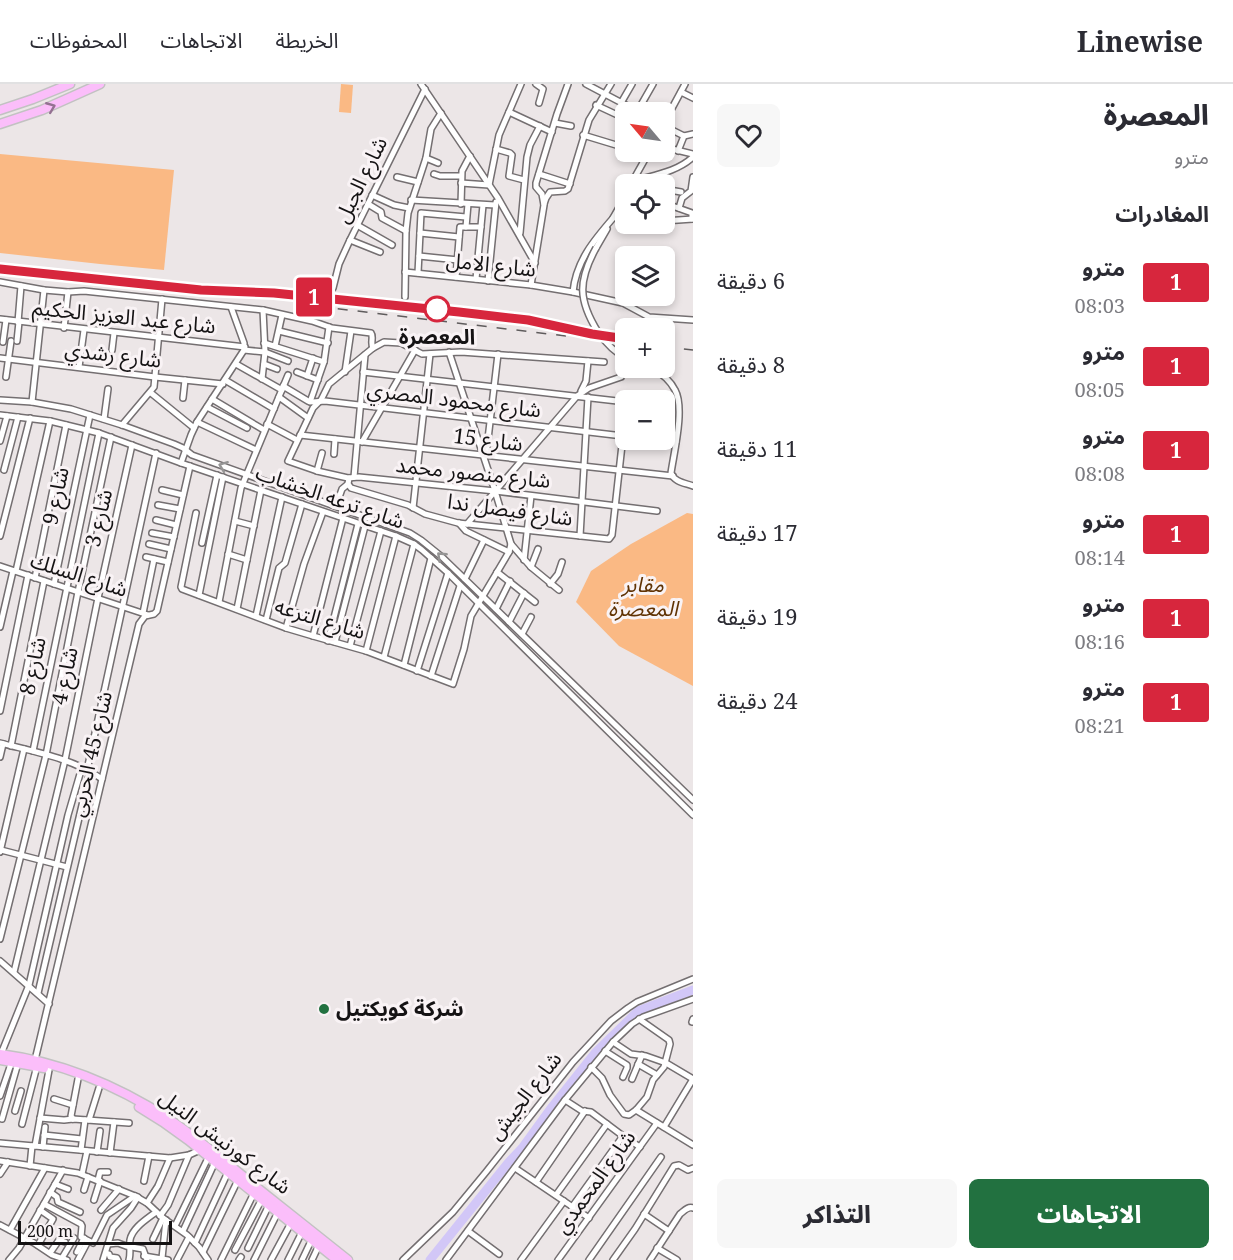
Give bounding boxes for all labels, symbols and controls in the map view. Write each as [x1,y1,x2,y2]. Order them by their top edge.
text: Linewise [1077,22,1203,60]
text: المحفوظات [30,26,127,54]
text: الاتجاهات [160,26,242,54]
text: الخريطة [275,26,338,54]
text: المعصرة [1103,95,1209,133]
one-way arrow [45,102,56,114]
north arrow [615,102,675,162]
map controls [615,102,675,450]
button: heart [717,104,780,167]
street label: شارع الجبل [327,132,395,228]
text: مترو [1174,143,1209,170]
button: locate [615,174,675,234]
text: المغادرات [1115,198,1209,228]
street label: شارع الامل [445,245,537,285]
button: layers [615,246,675,306]
text: مترو [1082,252,1125,282]
text: 6 دقيقة [717,265,785,295]
text: 1 [1170,268,1182,296]
line badge: 1 [294,278,334,316]
text: 1 [308,283,320,311]
street label: شارع عبد العزيز الحكيم [31,292,217,342]
text: 08:03 [1075,292,1125,319]
marker: المعصرة [424,296,450,322]
button: + [615,318,675,378]
place label: المعصرة [399,322,475,350]
street label: شارع رشدي [63,334,163,377]
text: مترو [1082,336,1125,366]
text: 8 دقيقة [717,349,785,379]
text: 1 [1170,352,1182,380]
street label: شارع محمود المصري [365,374,543,426]
text: 08:05 [1075,376,1125,403]
button: − [615,390,675,450]
text: مترو [1082,420,1125,450]
street label: شارع 15 [451,421,525,459]
text: 11 دقيقة [717,433,797,463]
text: 1 [1170,436,1182,464]
street label: شارع منصور محمد [394,450,552,496]
street label: شارع ترعه الخشاب [252,458,408,536]
text: 08:08 [1075,460,1125,487]
one-way arrow [218,461,229,473]
street label: شارع 9 [35,464,77,528]
street label: شارع 3 [78,486,120,550]
street label: شارع فيصل ندا [445,486,575,534]
text: مترو [1082,504,1125,534]
text: 17 دقيقة [717,517,797,547]
text: 1 [1170,520,1182,548]
text: 08:14 [1075,544,1125,571]
street label: شارع السلك [27,545,131,605]
one-way arrow [437,552,447,563]
park label: مقابر المعصرة [608,570,680,622]
text: مترو [1082,588,1125,618]
street label: شارع الترعه [271,591,369,647]
text: 19 دقيقة [717,601,797,631]
text: 1 [1170,604,1182,632]
text: 08:16 [1075,628,1125,655]
street label: شارع 8 [12,634,54,698]
street label: شارع 4 [44,644,86,708]
text: مترو [1082,672,1125,702]
text: 24 دقيقة [717,685,797,715]
street label: شارع 45 الحربي [62,688,121,820]
text: 1 [1170,688,1182,716]
text: 08:21 [1075,712,1125,739]
place label: شركة كويكتيل [336,994,464,1022]
marker: شركة كويكتيل [317,1002,331,1016]
street label: شارع الجيش [481,1046,569,1146]
street label: شارع كورنيش النيل [153,1082,297,1202]
street label: شارع المحمدي [547,1124,644,1241]
button: التذاكر [717,1179,957,1248]
button: الاتجاهات [969,1179,1209,1248]
scale bar [18,1218,172,1246]
text: 200 m [27,1220,73,1242]

